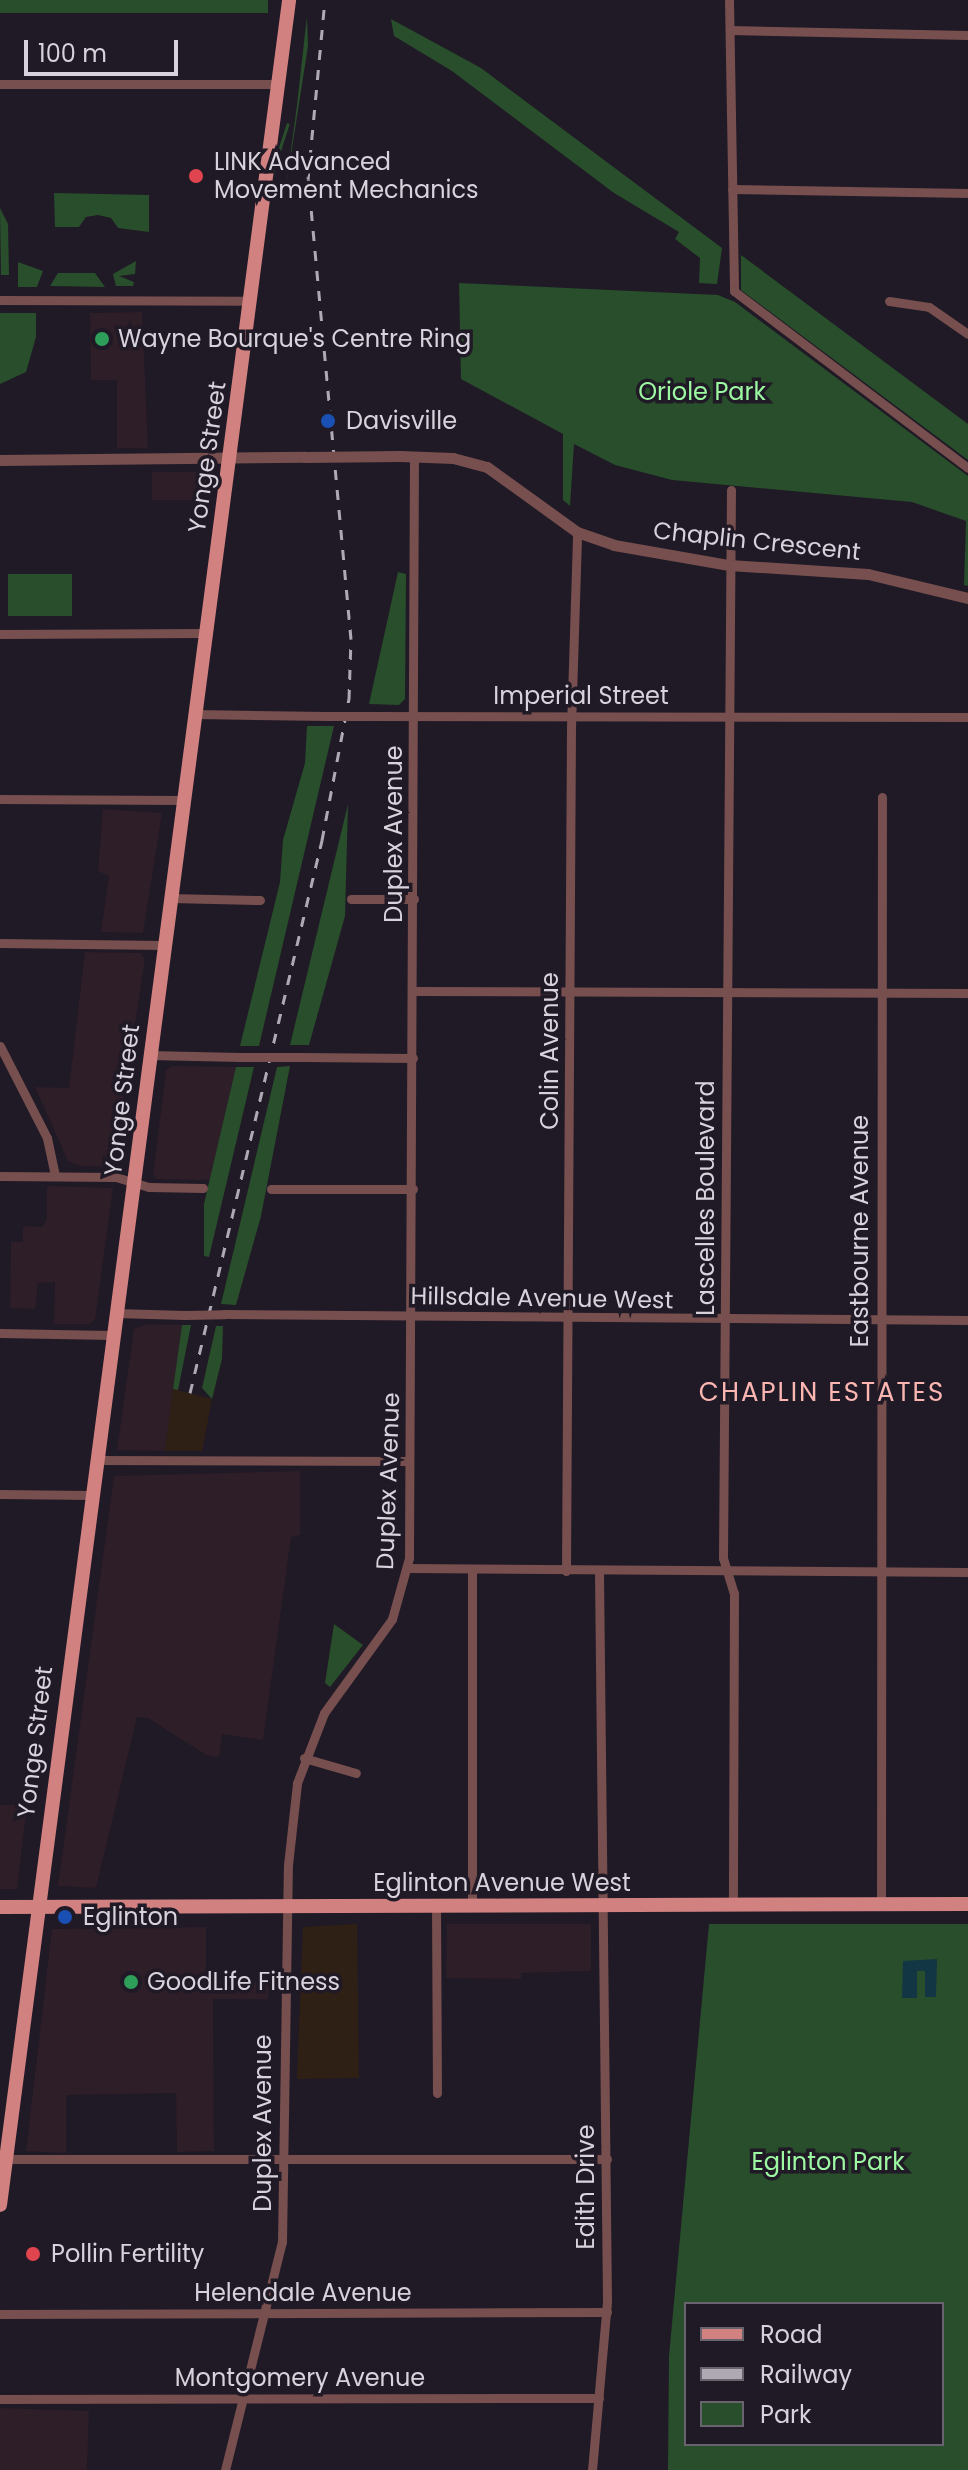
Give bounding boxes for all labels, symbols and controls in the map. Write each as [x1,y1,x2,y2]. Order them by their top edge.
scale bar [28,24,182,74]
text: 100 m [38,37,107,70]
place label: LINK Advanced Movement Mechanics [214,148,479,204]
marker: LINK Advanced Movement Mechanics [185,165,207,187]
place label: Wayne Bourque's Centre Ring [118,325,471,353]
marker: Wayne Bourque's Centre Ring [93,330,111,348]
park label: Oriole Park [638,378,766,406]
street label: Yonge Street [182,379,232,535]
place label: Davisville [346,407,457,435]
marker: Davisville [317,410,339,432]
street label: Chaplin Crescent [652,516,862,566]
street label: Imperial Street [493,682,669,710]
street label: Duplex Avenue [380,745,408,923]
street label: Colin Avenue [536,972,564,1130]
street label: Yonge Street [98,1023,146,1177]
street label: Lascelles Boulevard [692,1080,720,1316]
street label: Eastbourne Avenue [846,1115,874,1347]
street label: Hillsdale Avenue West [410,1281,674,1315]
district label: CHAPLIN ESTATES [699,1377,945,1409]
street label: Duplex Avenue [371,1392,405,1570]
street label: Yonge Street [11,1665,59,1819]
street label: Eglinton Avenue West [373,1869,631,1897]
place label: Eglinton [83,1903,178,1931]
marker: Eglinton [54,1906,76,1928]
place label: GoodLife Fitness [147,1968,340,1996]
marker: GoodLife Fitness [122,1973,140,1991]
street label: Duplex Avenue [249,2034,277,2212]
street label: Edith Drive [572,2124,600,2250]
park label: Eglinton Park [752,2148,904,2176]
place label: Pollin Fertility [51,2240,204,2268]
marker: Pollin Fertility [22,2243,44,2265]
street label: Helendale Avenue [194,2279,412,2307]
legend [684,2302,944,2446]
text: Road [760,2318,822,2351]
text: Railway [760,2358,852,2391]
street label: Montgomery Avenue [175,2364,425,2392]
text: Park [760,2398,811,2431]

